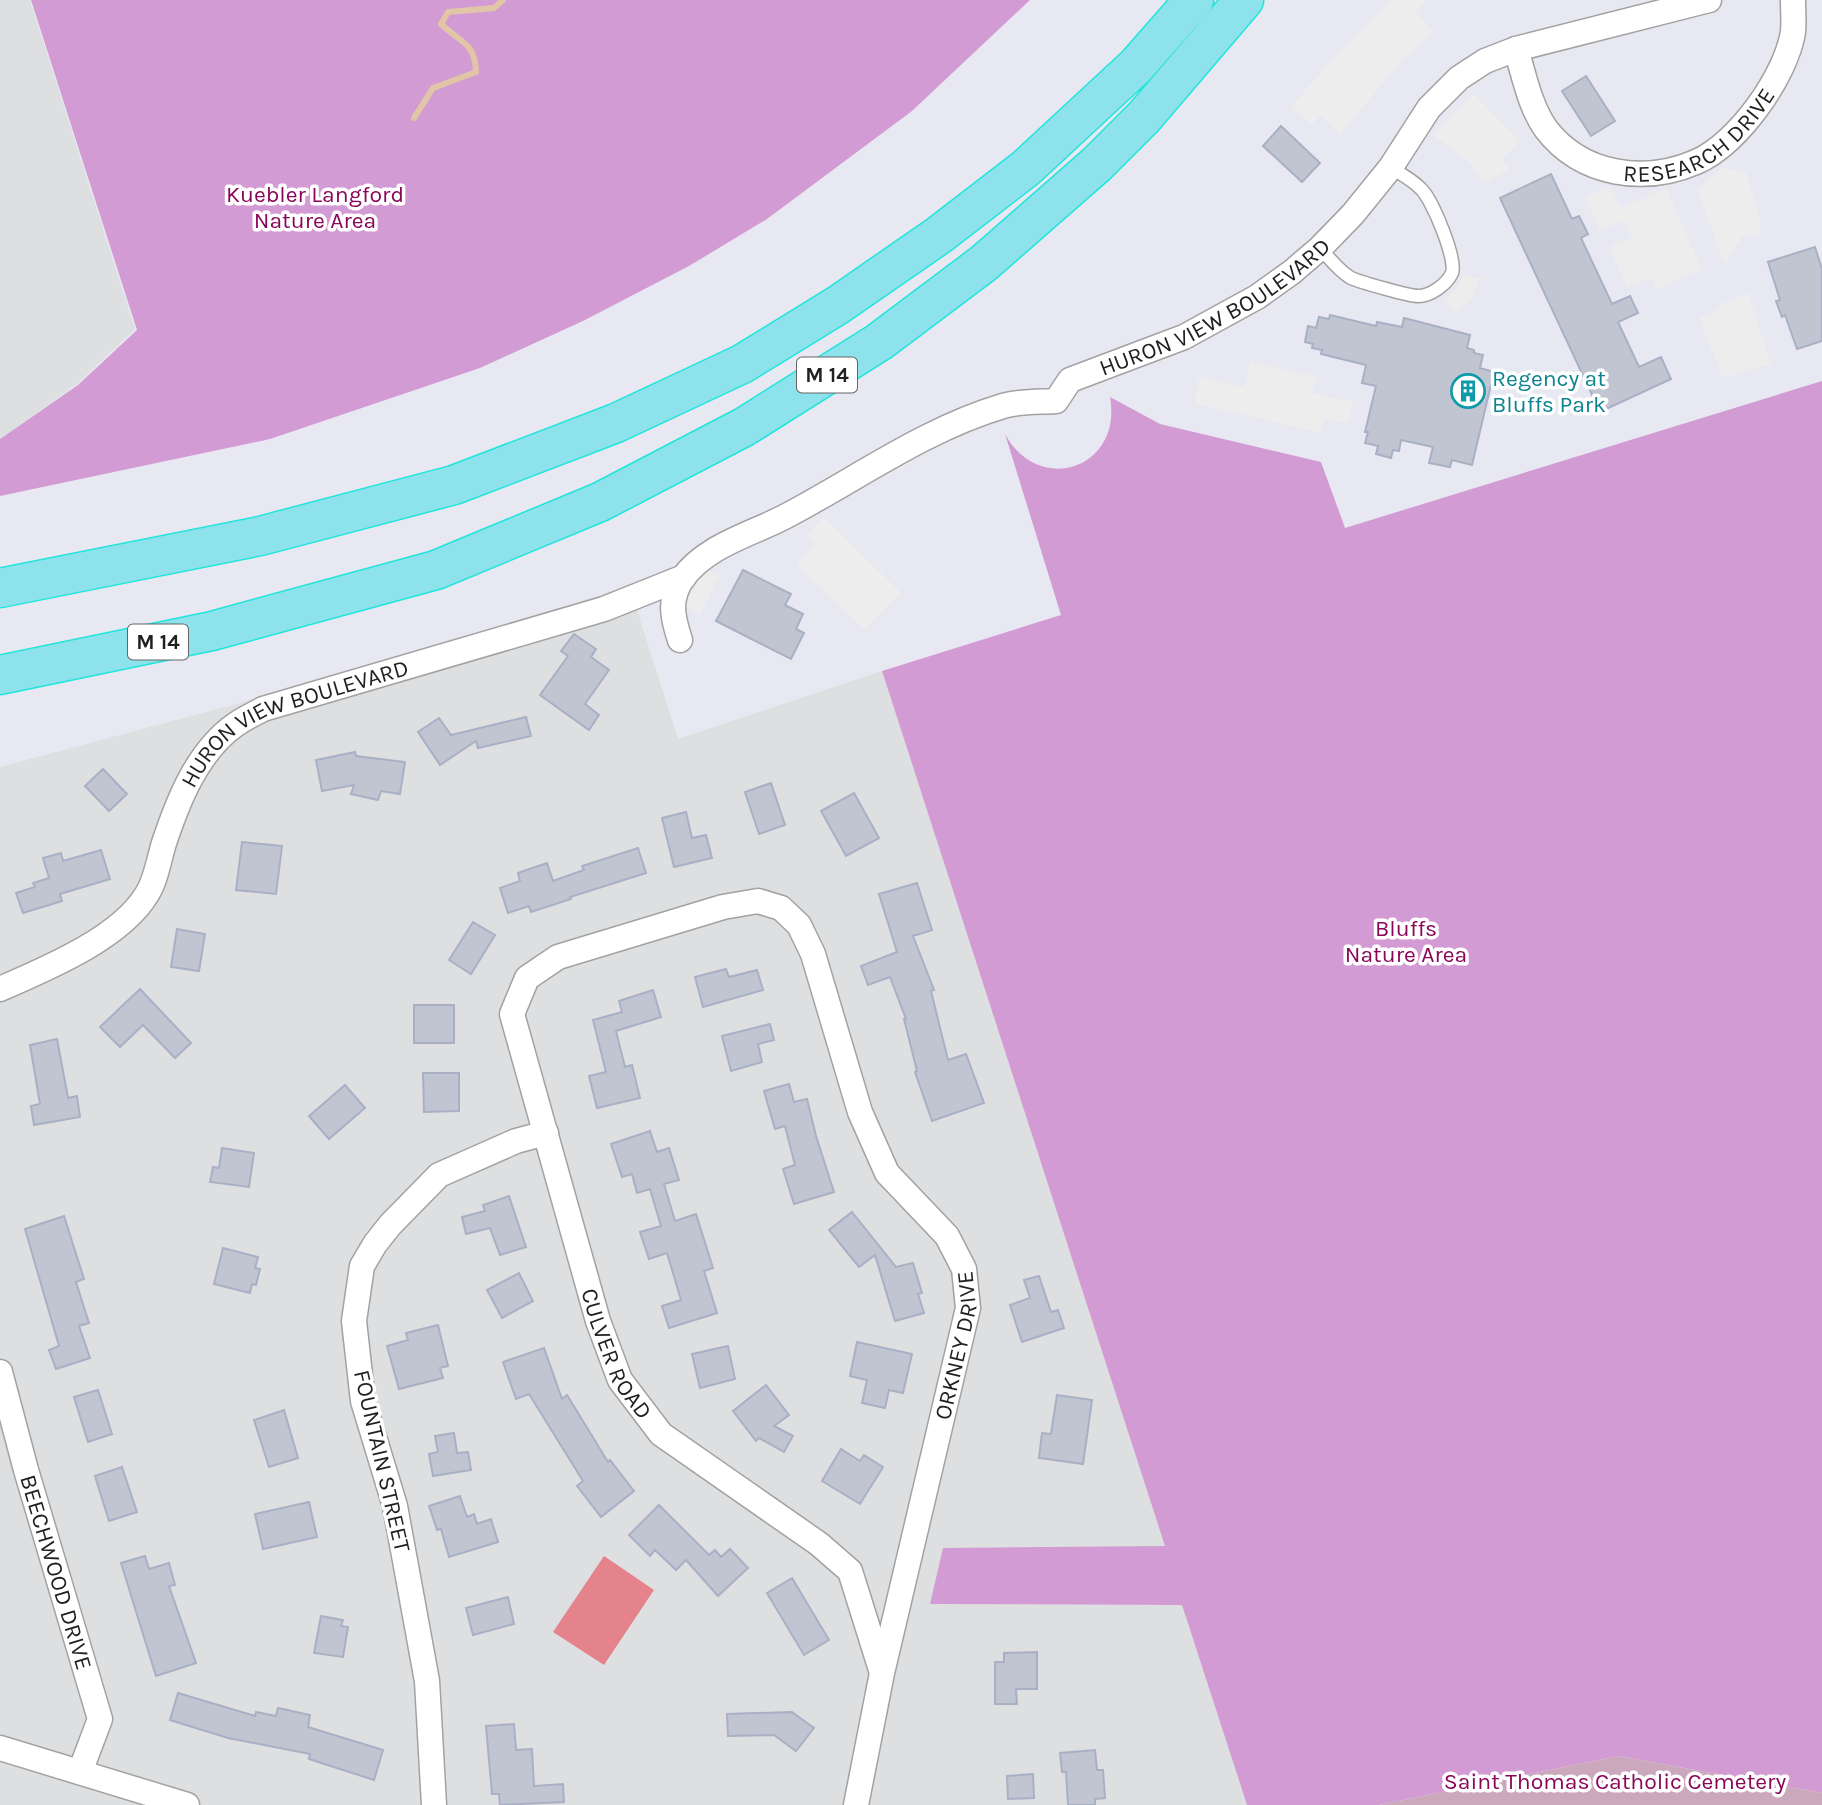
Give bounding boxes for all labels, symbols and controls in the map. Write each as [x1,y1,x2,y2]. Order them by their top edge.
street label: RESEARCH DRIVE [1622,83,1780,187]
park label: Kuebler Langford Nature Area [226,181,404,234]
street label: HURON VIEW BOULEVARD [1095,232,1336,381]
road number: M 14 [797,358,857,392]
place label: Regency at Bluffs Park [1492,365,1606,418]
building icon: Regency at Bluffs Park [1449,372,1487,410]
road number: M 14 [128,624,188,660]
street label: HURON VIEW BOULEVARD [175,654,412,792]
park label: Bluffs Nature Area [1345,915,1467,968]
street label: ORKNEY DRIVE [929,1270,982,1422]
street label: CULVER ROAD [576,1285,658,1424]
street label: FOUNTAIN STREET [348,1367,416,1555]
street label: BEECHWOOD DRIVE [15,1471,98,1673]
park label: Saint Thomas Catholic Cemetery [1444,1768,1786,1795]

